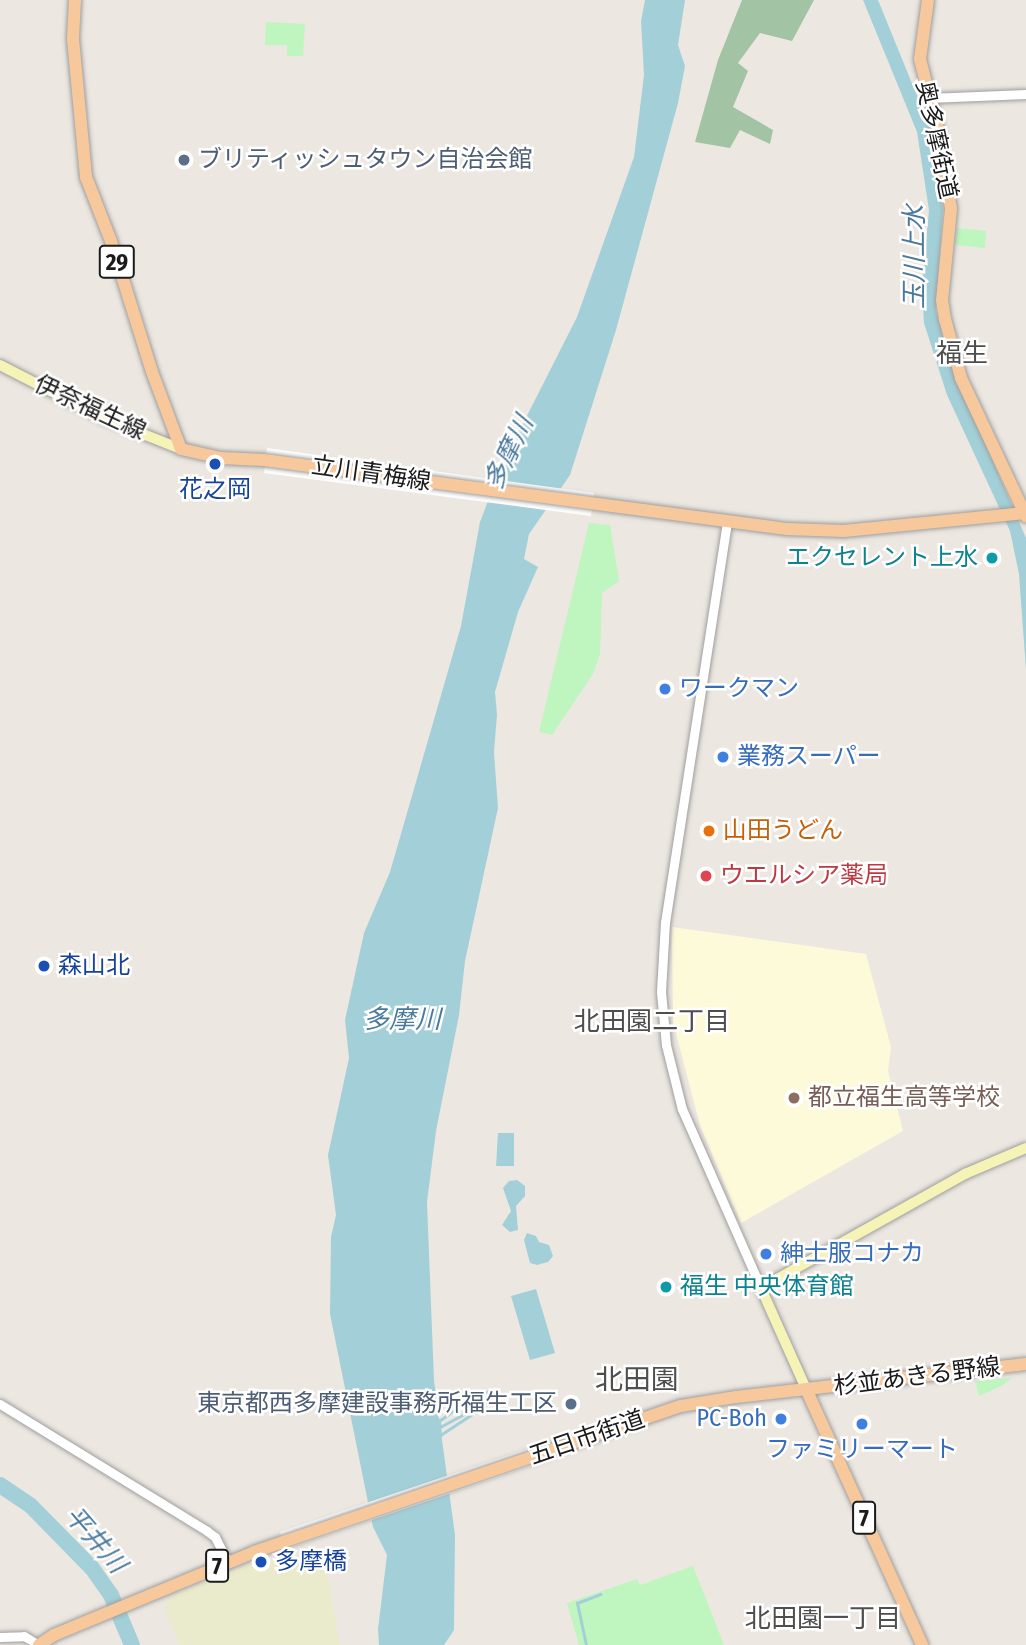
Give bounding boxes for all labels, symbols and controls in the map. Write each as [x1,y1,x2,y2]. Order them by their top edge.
street label: 奥多摩街道 [909,78,963,202]
place label: ブリティッシュタウン自治会館 [198,146,534,174]
marker: ブリティッシュタウン自治会館 [176,152,192,168]
water label: 玉川上水 [899,205,931,309]
road number: 29 [98,243,136,282]
district label: 福生 [936,338,988,370]
street label: 伊奈福生線 [30,370,150,446]
water label: 多摩川 [478,411,540,495]
street label: 立川青梅線 [310,451,432,497]
marker: 花之岡 [207,456,223,472]
place label: 花之岡 [179,476,251,504]
place label: エクセレント上水 [786,544,978,572]
marker: エクセレント上水 [984,550,1000,566]
place label: ワークマン [679,675,799,703]
marker: ワークマン [657,681,673,697]
place label: 業務スーパー [737,743,881,771]
marker: 業務スーパー [715,749,731,765]
place label: 山田うどん [723,817,843,845]
marker: 山田うどん [701,823,717,839]
place label: ウエルシア薬局 [720,862,888,890]
marker: ウエルシア薬局 [698,868,714,884]
place label: 森山北 [58,952,130,980]
marker: 森山北 [36,958,52,974]
water label: 多摩川 [363,1004,441,1036]
district label: 北田園二丁目 [574,1006,730,1038]
place label: 都立福生高等学校 [808,1084,1000,1112]
marker: 都立福生高等学校 [786,1090,802,1106]
place label: 紳士服コナカ [780,1240,924,1268]
marker: 紳士服コナカ [758,1246,774,1262]
place label: 福生 中央体育館 [680,1273,854,1301]
marker: 福生 中央体育館 [658,1279,674,1295]
street label: 杉並あきる野線 [832,1352,1002,1402]
district label: 北田園 [595,1363,679,1397]
place label: 東京都西多摩建設事務所福生工区 [197,1390,557,1418]
marker: 東京都西多摩建設事務所福生工区 [563,1396,579,1412]
street label: 五日市街道 [526,1405,648,1471]
place label: PC-Boh [696,1405,767,1433]
marker: PC-Boh [773,1411,789,1427]
marker: ファミリーマート [854,1416,870,1432]
place label: ファミリーマート [766,1436,958,1464]
road number: 7 [852,1498,876,1538]
water label: 平井川 [58,1500,132,1580]
road number: 7 [205,1546,229,1586]
place label: 多摩橋 [275,1548,347,1576]
marker: 多摩橋 [253,1554,269,1570]
district label: 北田園一丁目 [745,1603,901,1635]

